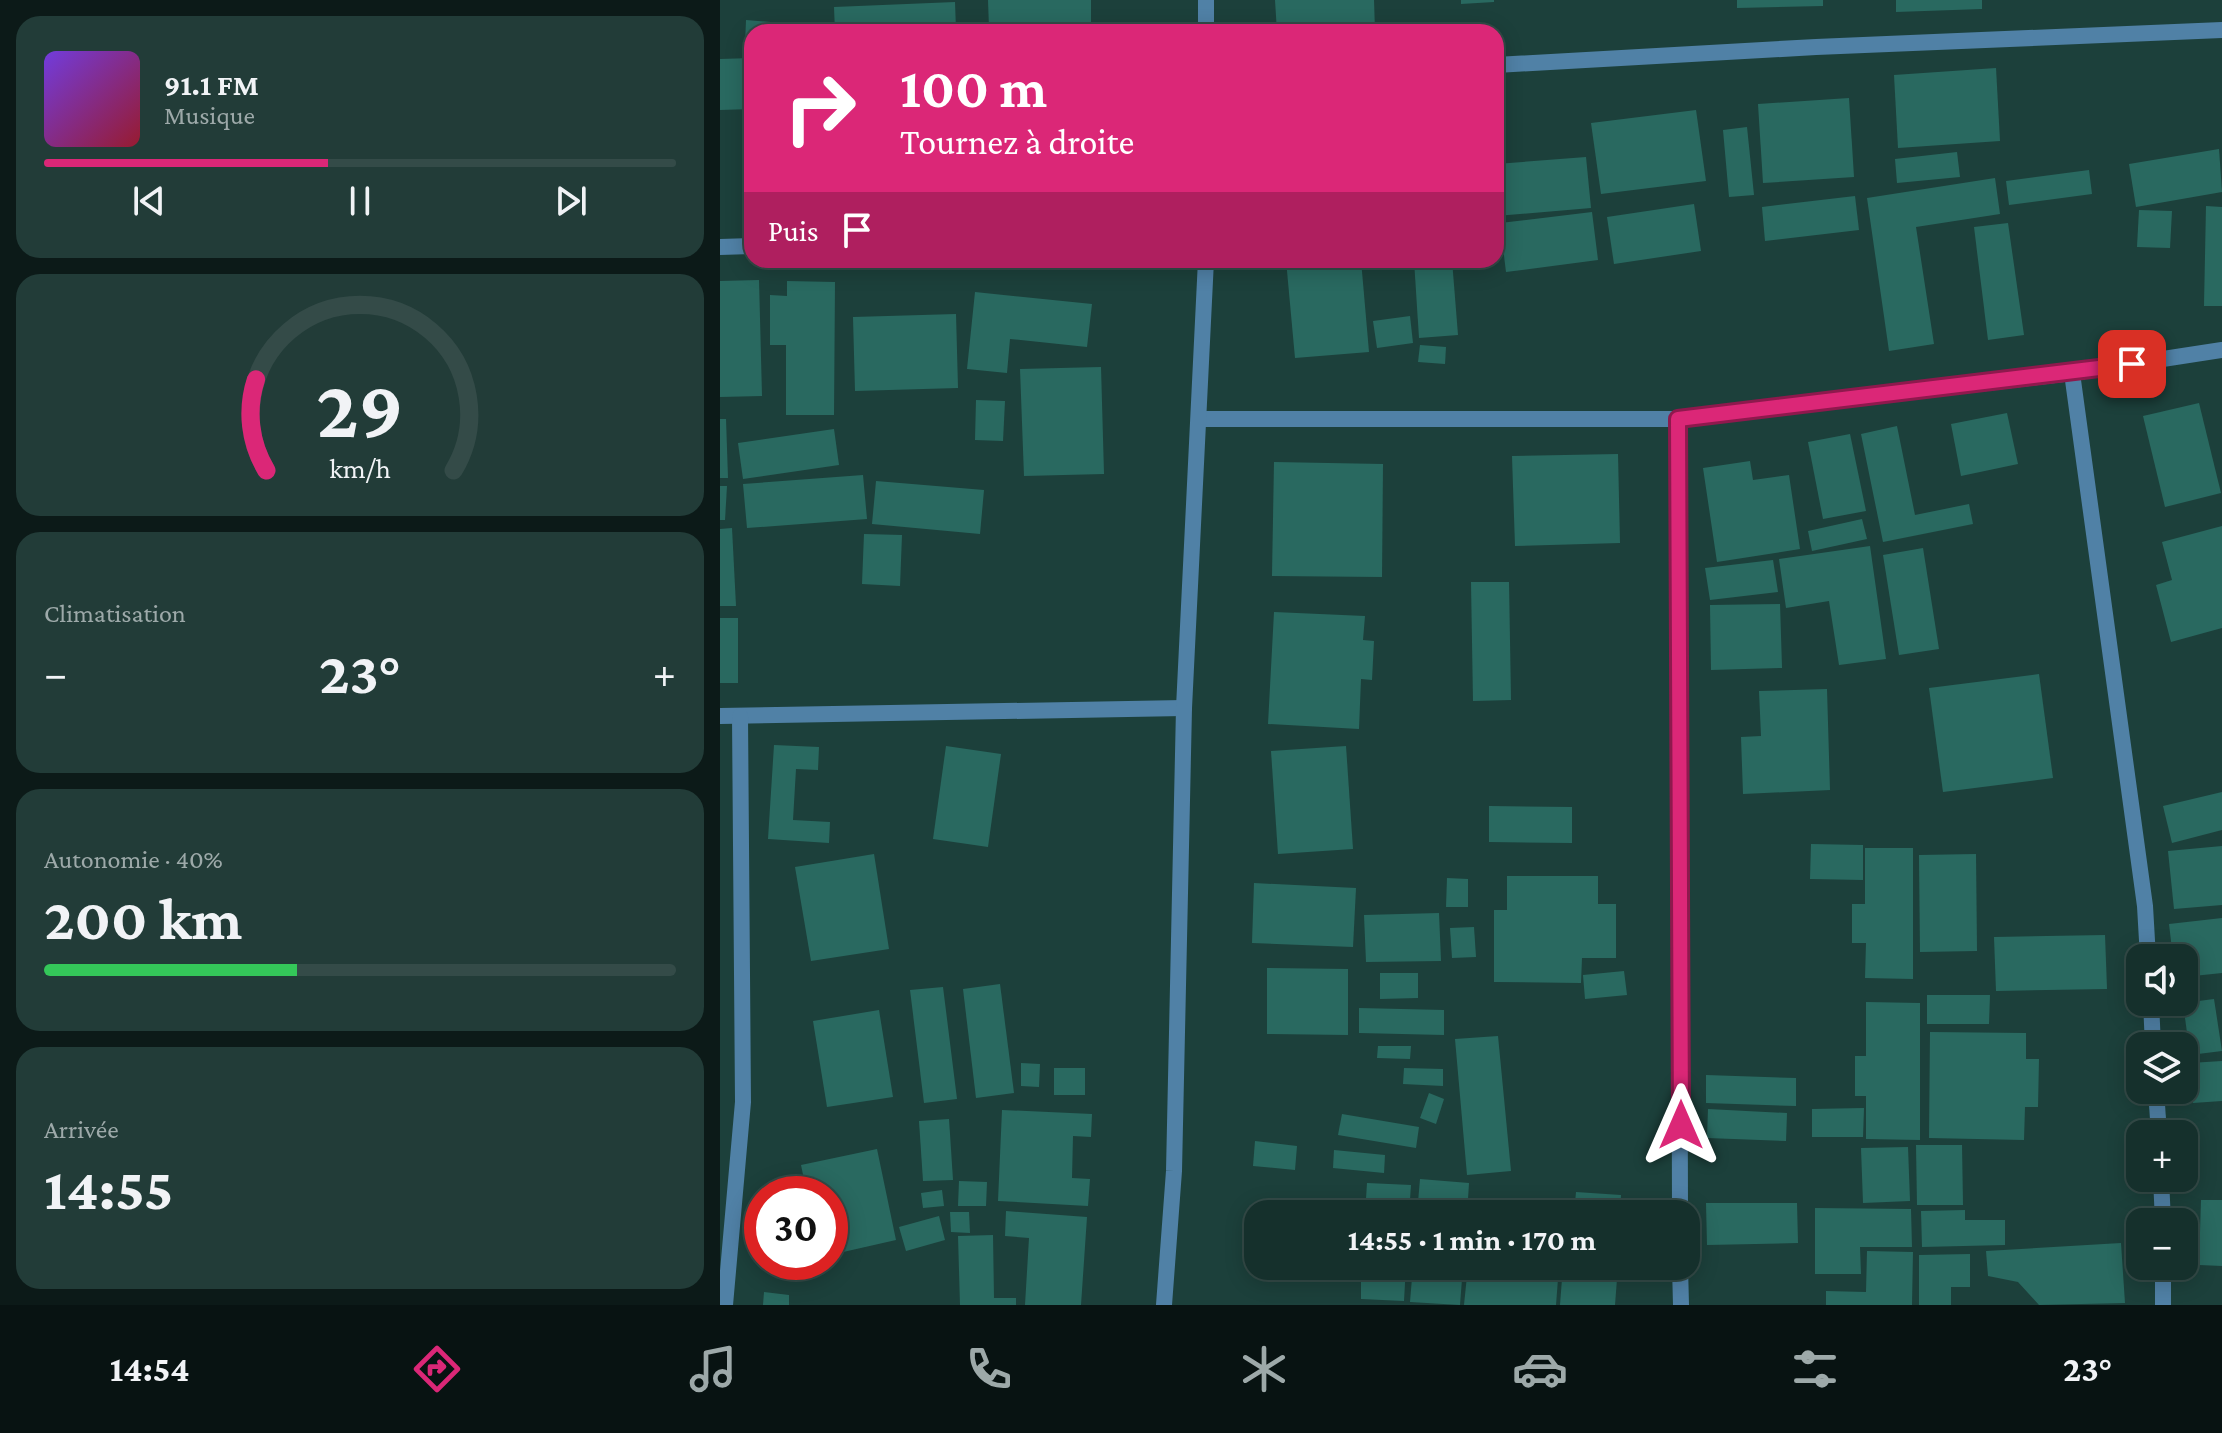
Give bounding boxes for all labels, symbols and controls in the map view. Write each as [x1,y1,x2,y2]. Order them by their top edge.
icon: right [768,56,872,160]
text: 100 m [900,57,1047,119]
text: 91.1 FM [164,68,259,101]
text: Musique [164,101,255,130]
text: Tournez à droite [900,122,1134,162]
icon: previous [127,179,171,223]
icon: pause [338,179,382,223]
icon: next [549,179,593,223]
icon: arrive [835,208,879,252]
text: Puis [768,214,819,247]
pin [2098,330,2166,398]
icon: arrive [2110,342,2154,386]
text: 29 [316,361,404,454]
text: km/h [329,452,391,484]
text: Climatisation [44,599,186,628]
text: 23° [319,639,401,706]
text: − [44,649,67,697]
text: + [653,649,676,697]
text: Autonomie · 40% [44,845,223,874]
text: 200 km [44,885,242,952]
map controls [2126,944,2198,1280]
button: sound [2126,944,2198,1016]
button: layers [2126,1032,2198,1104]
position arrow [1639,1083,1723,1167]
text: Arrivée [44,1115,119,1144]
button: + [2126,1120,2198,1192]
text: 14:55 [44,1155,173,1222]
speed limit sign: 30 [744,1176,848,1280]
button: − [2126,1208,2198,1280]
text: 14:55 · 1 min · 170 m [1348,1223,1596,1256]
icon: directions [409,1341,465,1397]
icon: music [685,1341,741,1397]
icon: phone [961,1341,1017,1397]
icon: climate [1236,1341,1292,1397]
icon: car [1512,1341,1568,1397]
icon: filters [1787,1341,1843,1397]
text: 14:54 [110,1349,190,1389]
text: 23° [2063,1349,2112,1389]

